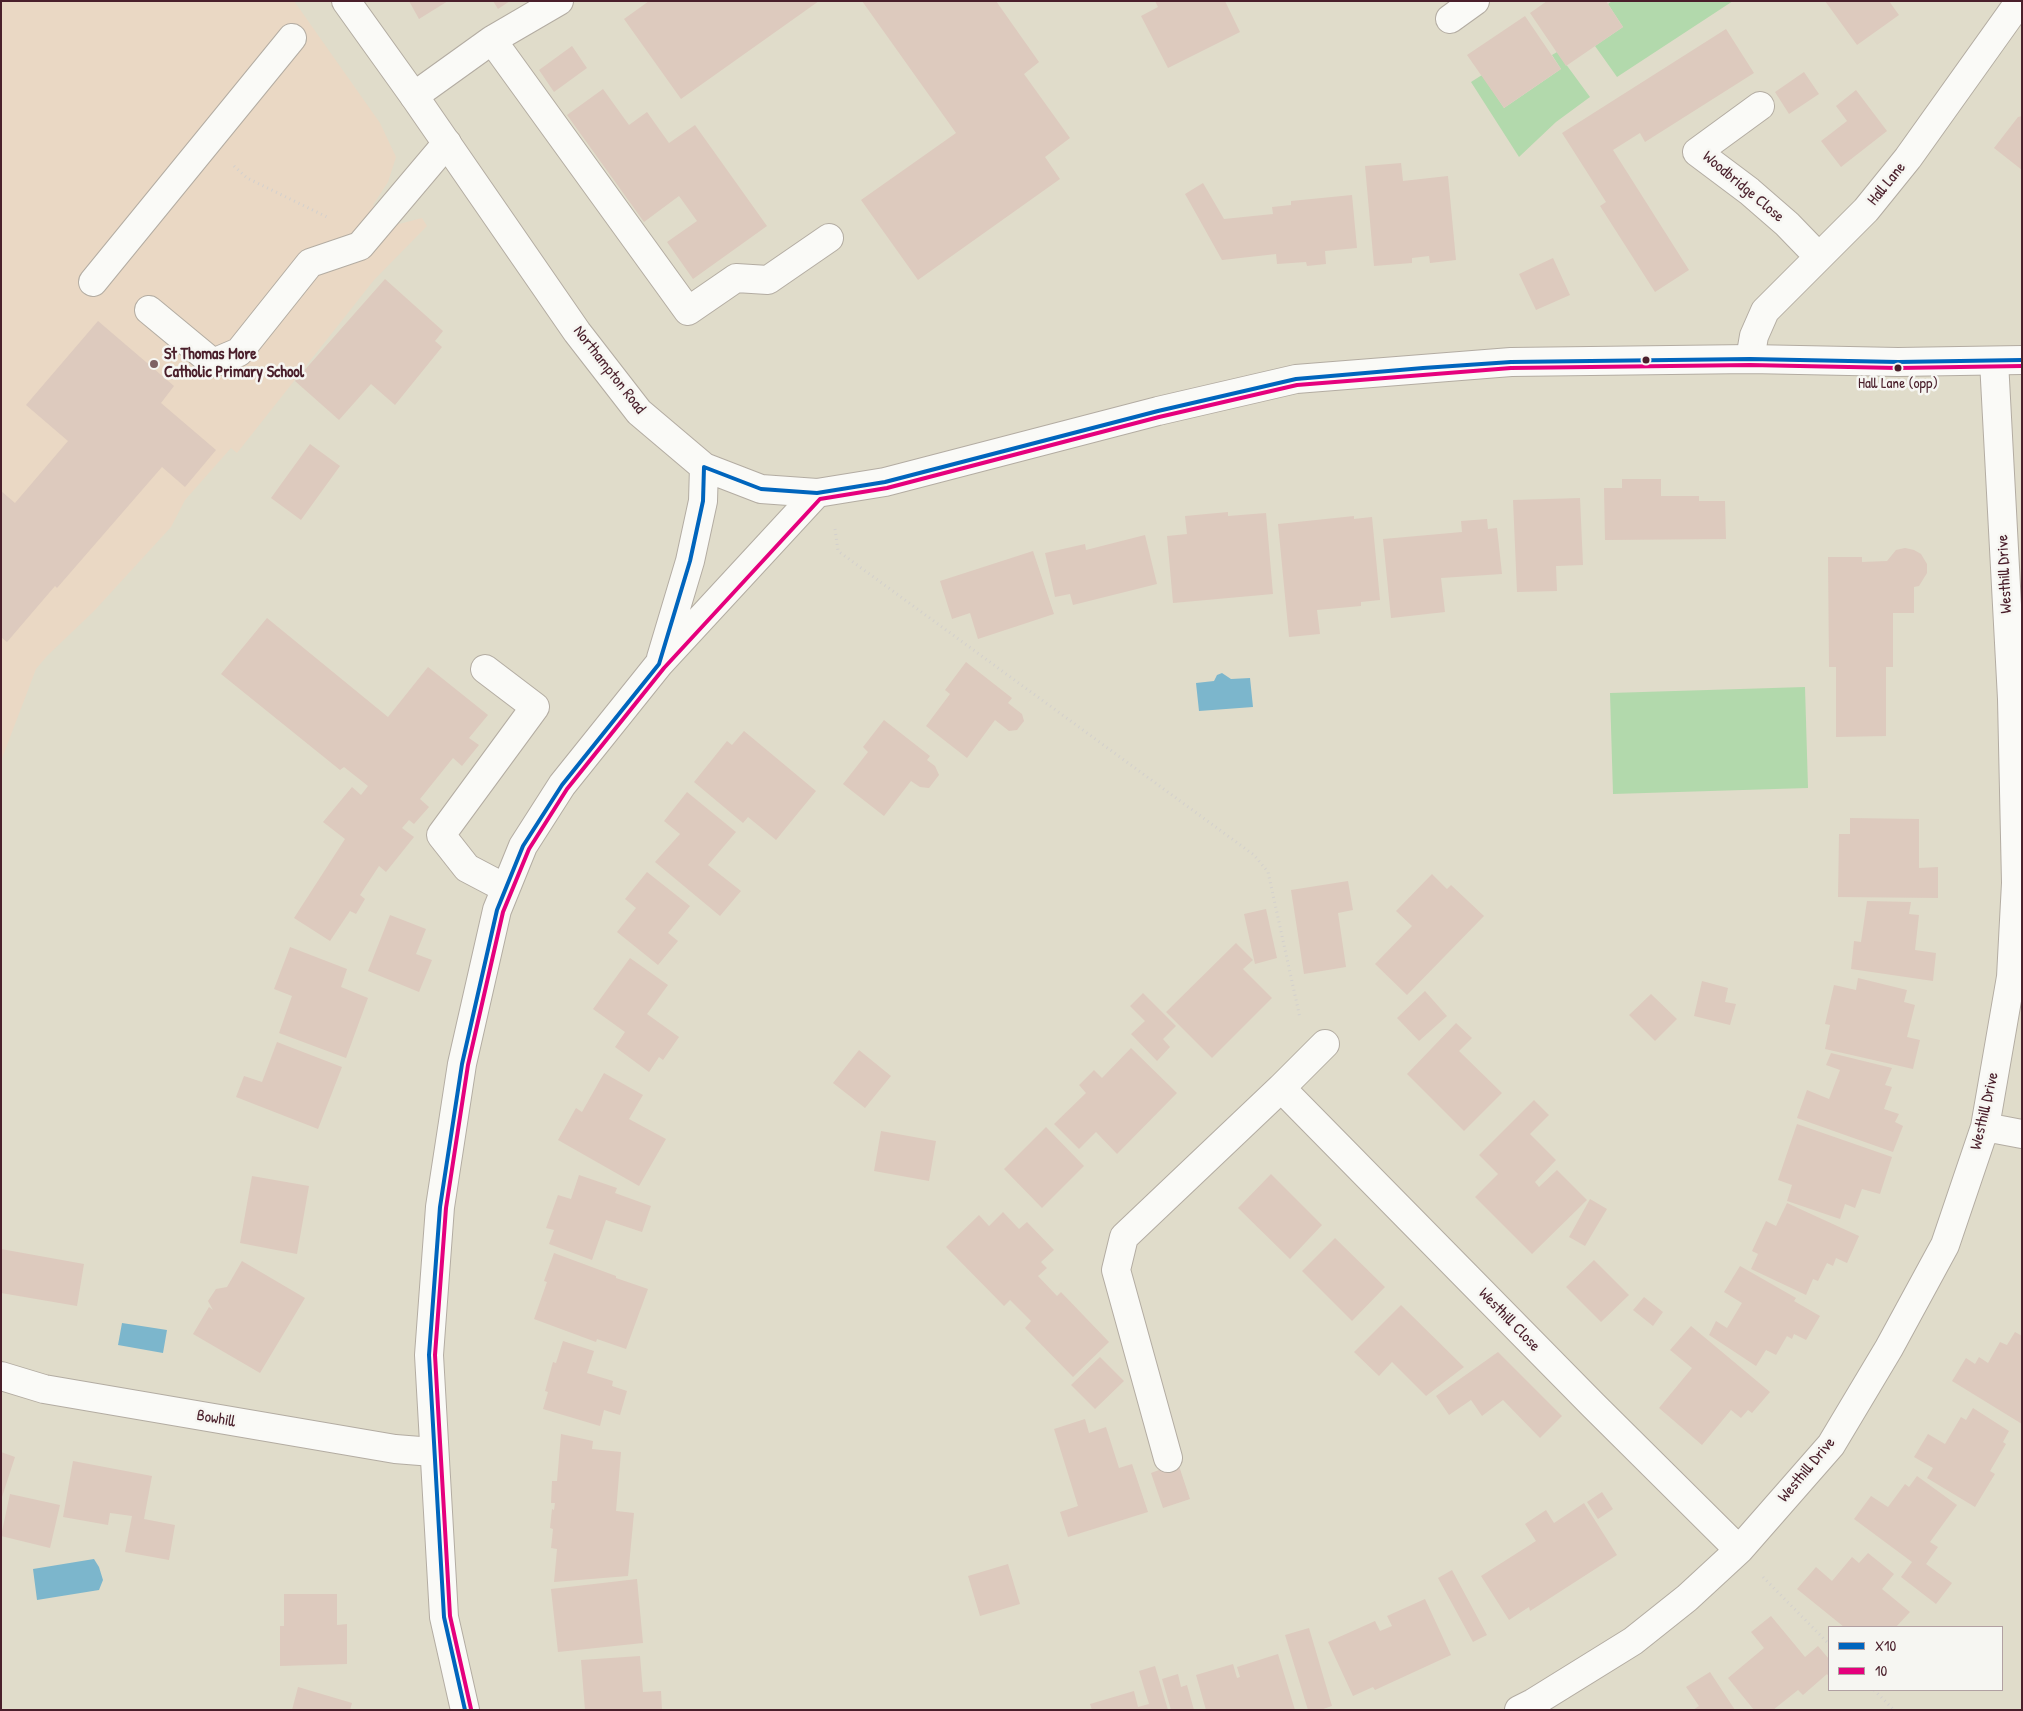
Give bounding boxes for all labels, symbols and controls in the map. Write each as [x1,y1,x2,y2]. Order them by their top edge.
street label: Woodbridge Close [1698,147,1788,227]
street label: Hall Lane [1864,158,1910,210]
street label: Northampton Road [569,322,649,418]
place label: St Thomas More Catholic Primary School [164,345,304,383]
unlabelled marker [1641,355,1651,365]
marker: St Thomas More Catholic Primary School [148,358,160,370]
marker: Hall Lane (opp) [1893,363,1903,373]
place label: Hall Lane (opp) [1858,375,1938,393]
street label: Westhill Drive [1993,534,2017,614]
street label: Westhill Drive [1967,1070,2003,1152]
street label: Westhill Close [1474,1284,1544,1356]
street label: Bowhill [195,1406,237,1432]
street label: Westhill Drive [1774,1434,1840,1506]
legend [1828,1626,2003,1691]
text: X10 [1875,1635,1896,1656]
text: 10 [1875,1660,1887,1681]

